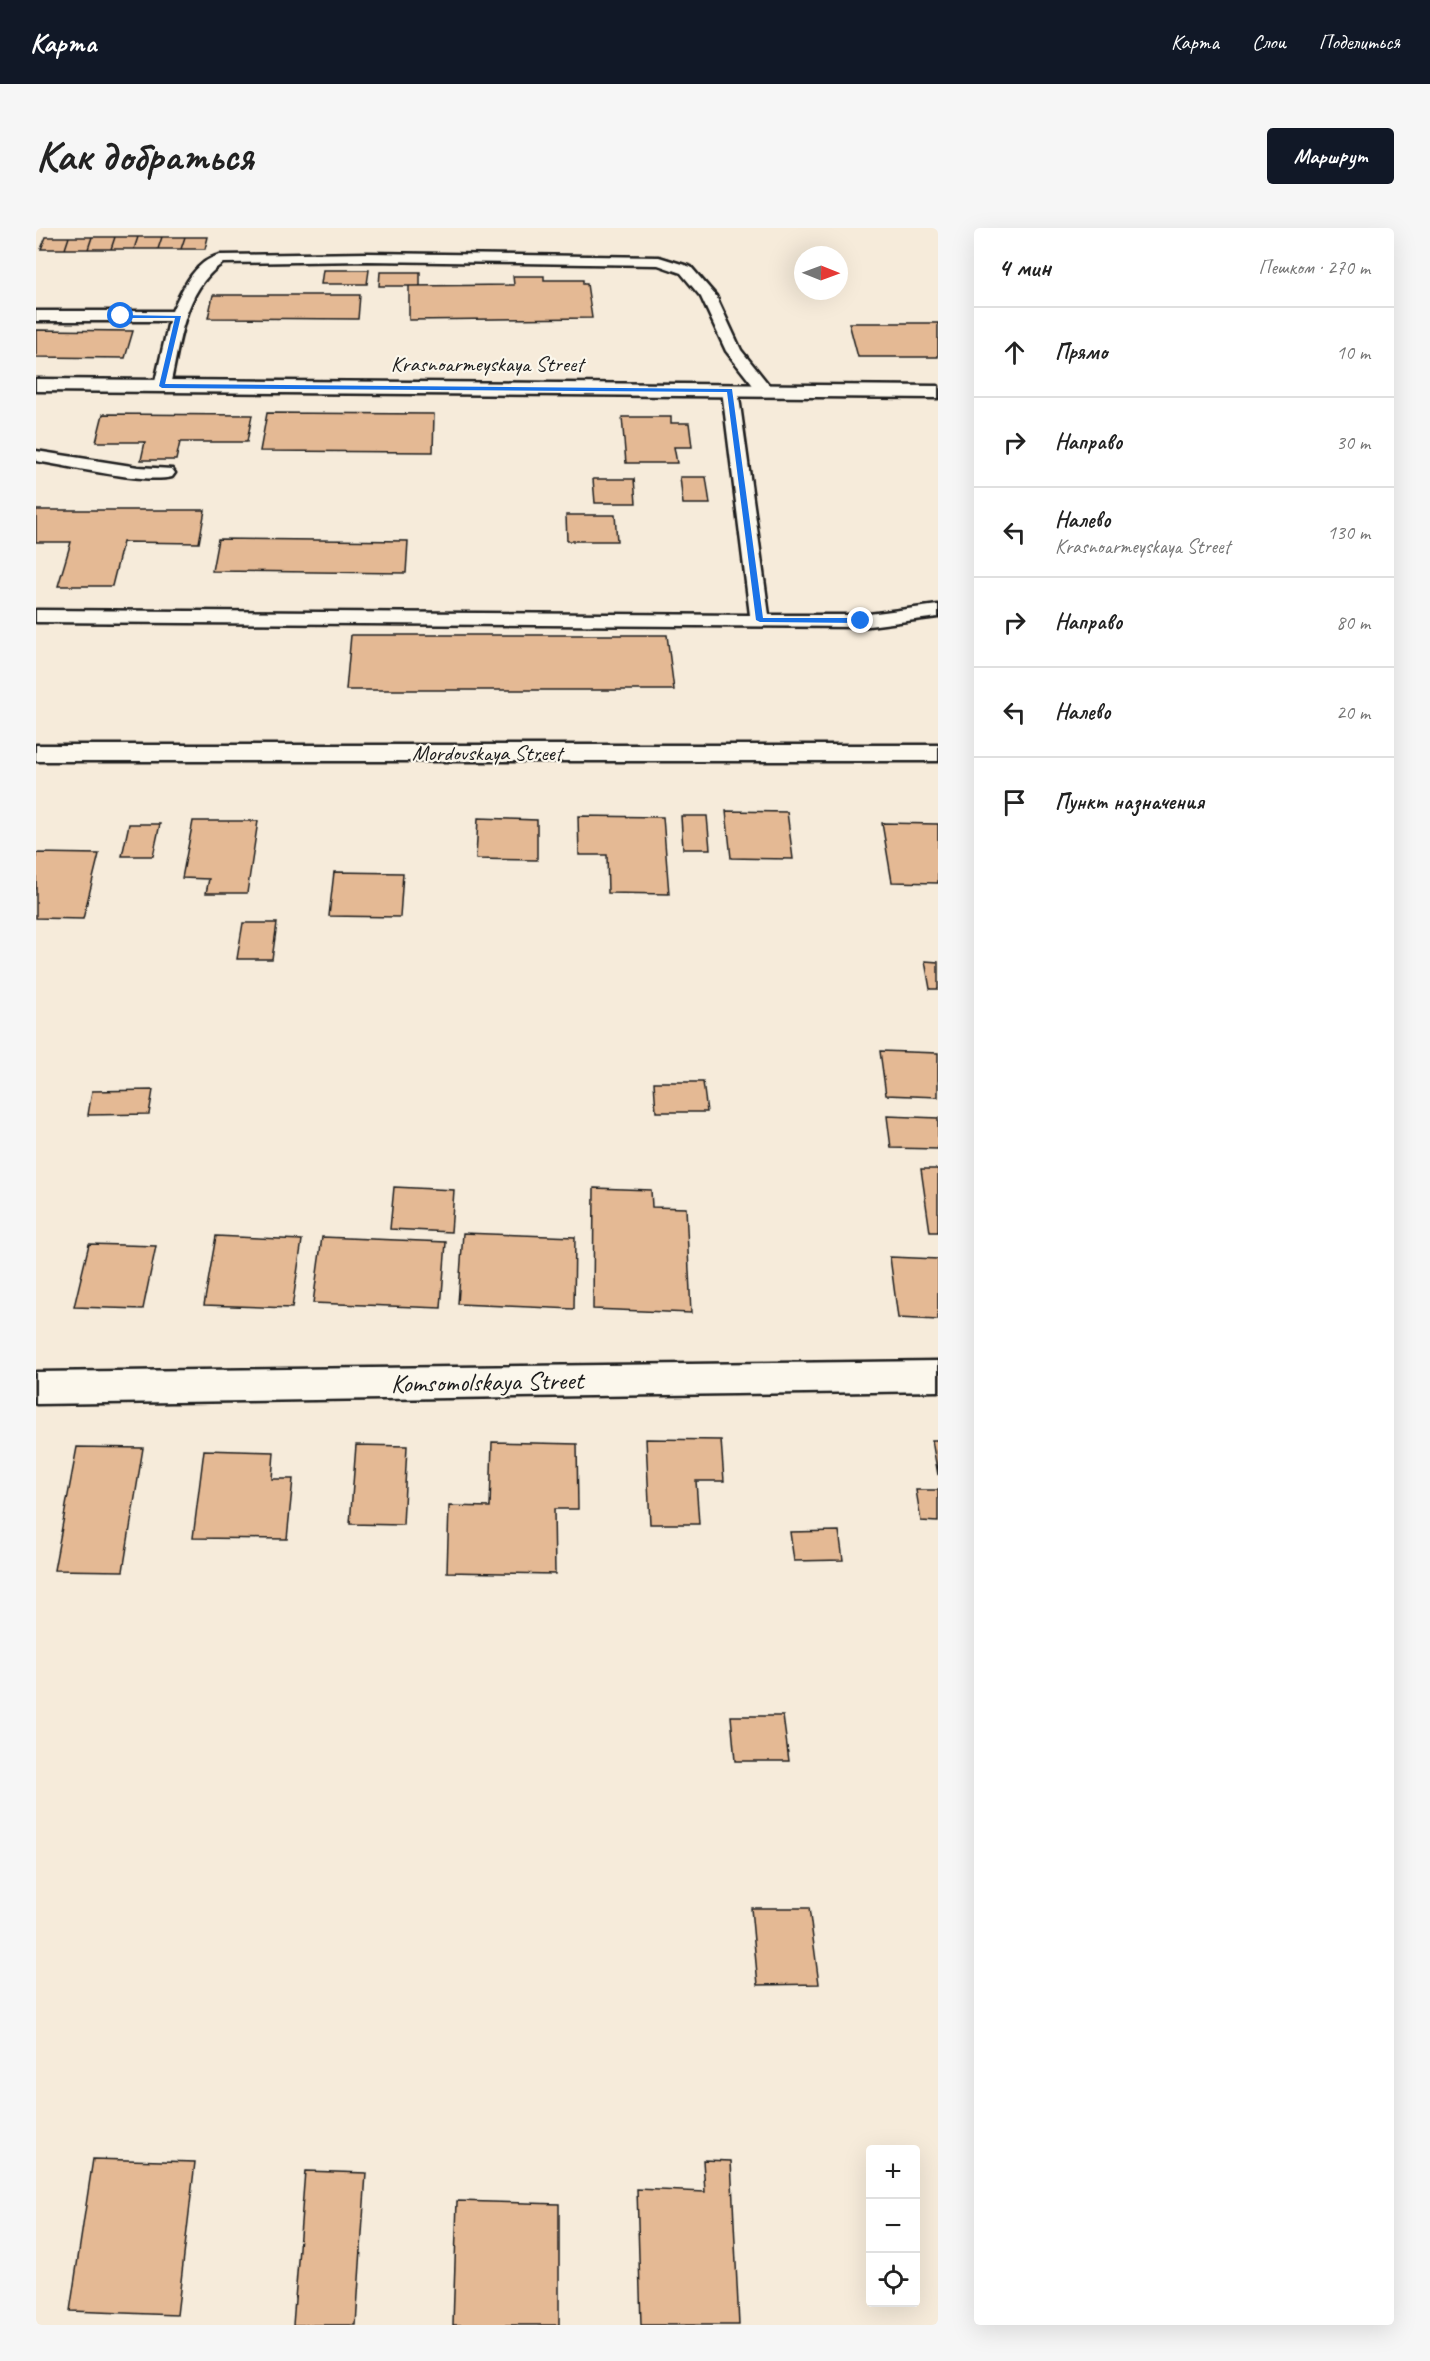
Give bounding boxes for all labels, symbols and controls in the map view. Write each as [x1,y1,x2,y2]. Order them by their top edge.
text: Карта [30,25,97,60]
text: Карта [1171,29,1219,55]
text: Слои [1252,29,1286,55]
text: Поделиться [1319,29,1400,55]
button: Маршрут [1267,128,1394,184]
text: Как добраться [36,130,253,183]
north arrow [794,246,848,300]
text: 4 мин [998,251,1051,284]
text: Пешком · 270 m [1258,255,1370,280]
route start [107,302,133,328]
icon: ahead [998,336,1031,369]
text: Прямо [1055,338,1107,366]
text: 10 m [1336,340,1370,365]
street label: Krasnoarmeyskaya Street [391,350,586,378]
icon: right [998,426,1031,459]
text: Направо [1055,428,1122,456]
text: 30 m [1336,430,1370,455]
text: Налево [1055,506,1111,534]
icon: left [998,516,1031,549]
text: 130 m [1327,520,1370,545]
text: Krasnoarmeyskaya Street [1055,534,1230,559]
icon: right [998,606,1031,639]
route end [847,607,873,633]
text: Направо [1055,608,1122,636]
text: 80 m [1336,610,1370,635]
icon: left [998,696,1031,729]
text: Налево [1055,698,1111,726]
text: 20 m [1336,700,1370,725]
street label: Mordovskaya Street [412,739,565,767]
icon: arrive [998,786,1031,819]
text: Пункт назначения [1055,788,1204,816]
street label: Komsomolskaya Street [391,1364,586,1400]
map controls [866,2145,920,2307]
button: + [866,2145,920,2199]
button: − [866,2199,920,2253]
button: locate [866,2253,920,2307]

